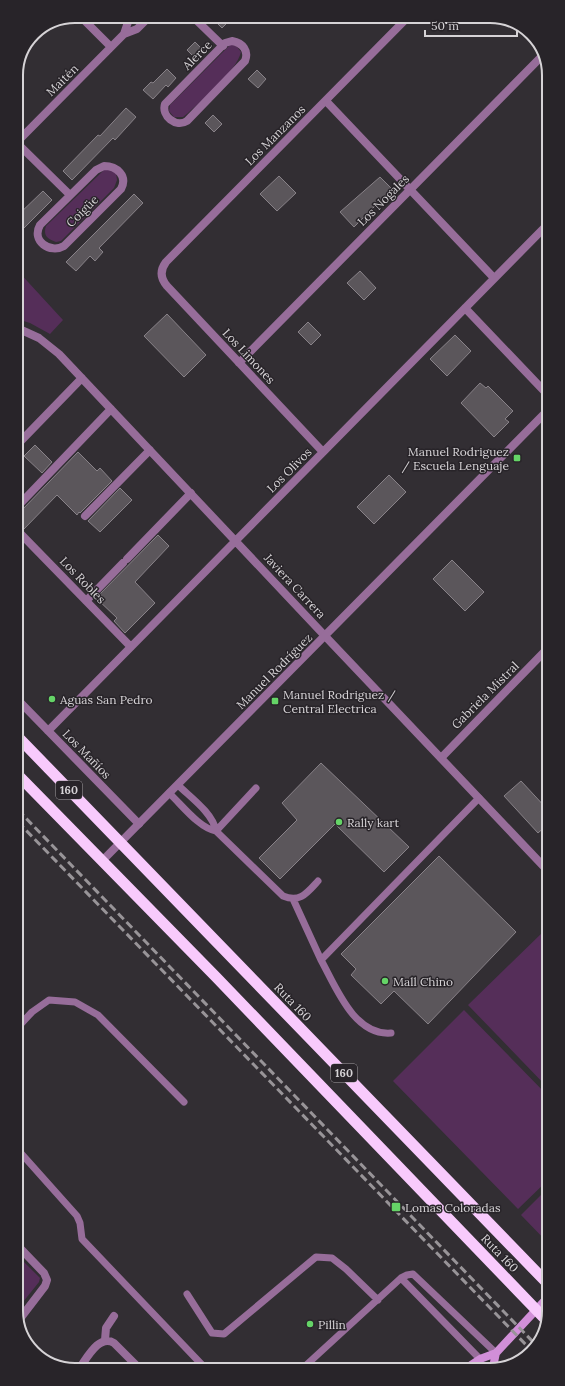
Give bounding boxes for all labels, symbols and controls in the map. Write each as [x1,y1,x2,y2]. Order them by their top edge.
scale bar [425,12,517,38]
text: 50 m [431,18,459,33]
street label: Alerce [179,37,215,73]
street label: Maitén [43,61,81,99]
street label: Los Manzanos [242,101,309,168]
street label: Los Nogales [354,171,412,229]
street label: Coigüe [63,192,101,230]
street label: Los Limones [220,325,279,387]
street label: Los Olivos [263,444,315,496]
place label: Manuel Rodriguez / Escuela Lenguaje [402,444,509,474]
marker: Manuel Rodriguez / Escuela Lenguaje [512,453,522,463]
street label: Javiera Carrera [260,550,329,622]
street label: Los Robles [57,553,109,607]
street label: Manuel Rodríguez [233,630,315,712]
street label: Gabriela Mistral [448,658,522,732]
place label: Manuel Rodriguez / Central Electrica [283,687,396,716]
place label: Aguas San Pedro [59,692,153,707]
marker: Aguas San Pedro [47,694,57,704]
marker: Manuel Rodriguez / Central Electrica [270,696,280,706]
street label: Los Mañíos [60,726,115,782]
road number: 160 [56,781,82,799]
place label: Rally kart [347,815,400,830]
marker: Rally kart [334,817,344,827]
place label: Mall Chino [393,974,453,989]
marker: Mall Chino [380,976,390,986]
street label: Ruta 160 [271,980,315,1024]
road number: 160 [331,1064,357,1082]
place label: Lomas Coloradas [405,1200,501,1215]
marker: Lomas Coloradas [390,1201,402,1213]
street label: Ruta 160 [478,1231,522,1275]
place label: Pillin [318,1317,346,1332]
marker: Pillin [305,1319,315,1329]

